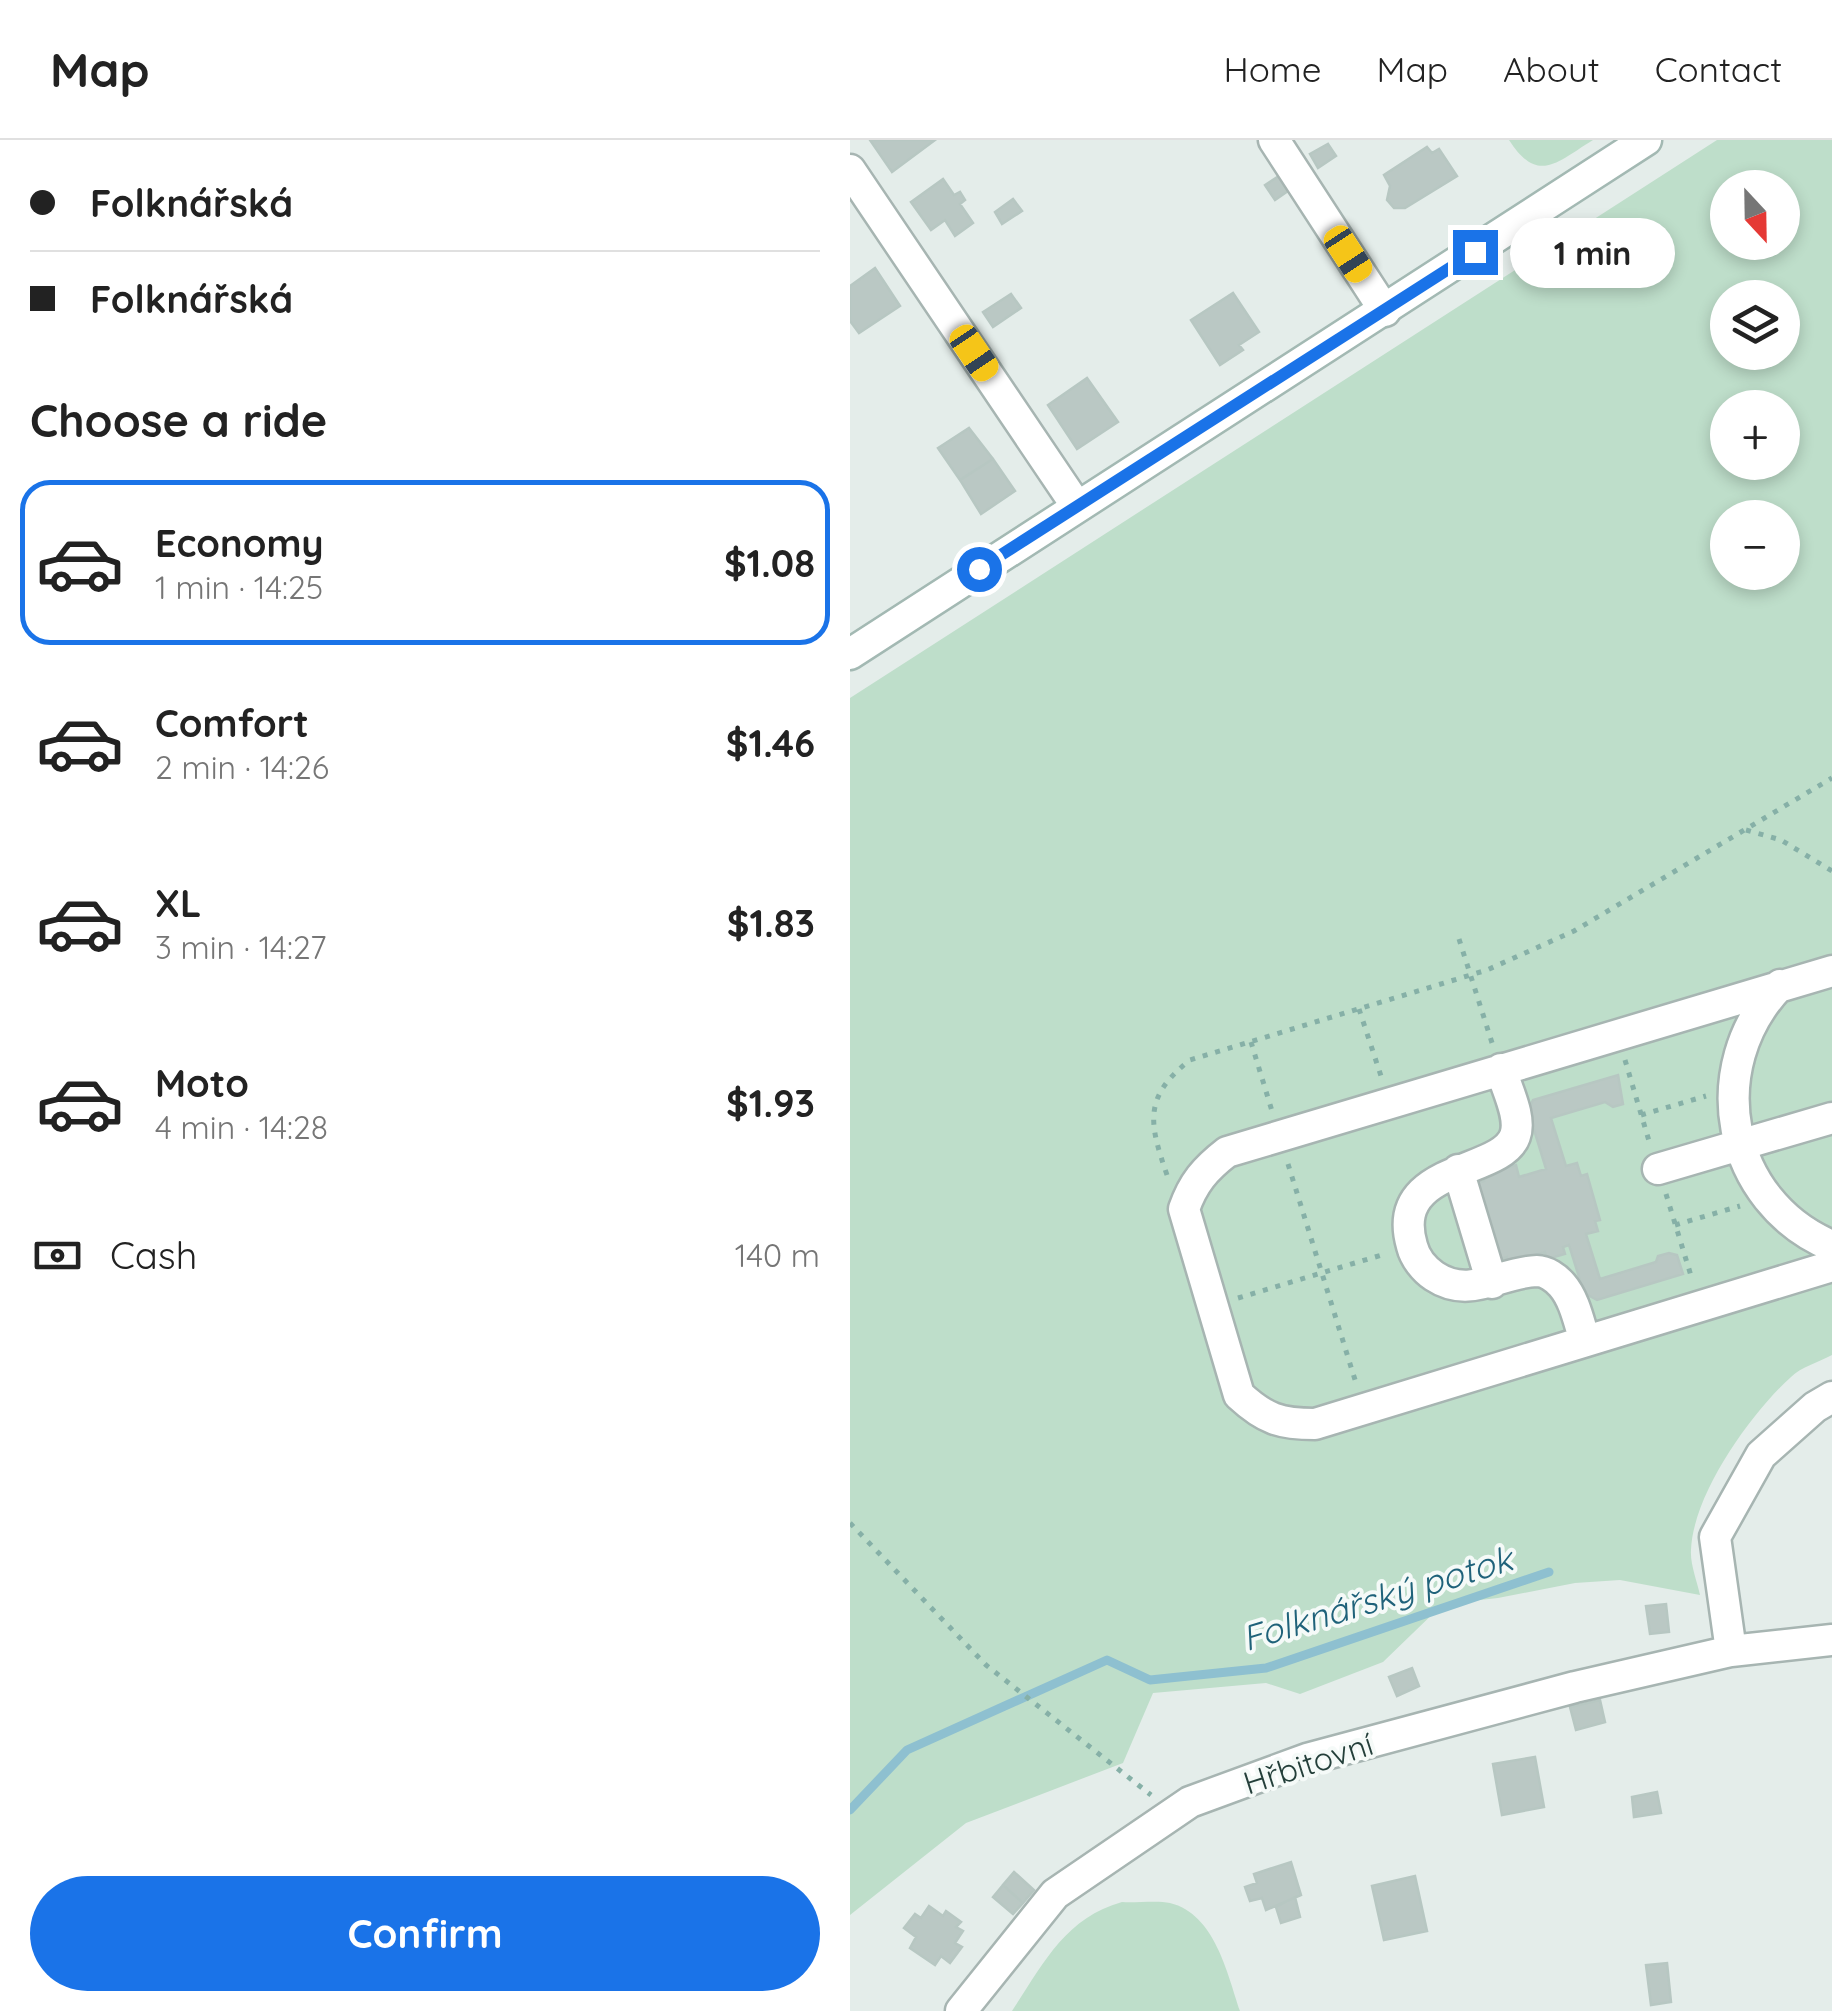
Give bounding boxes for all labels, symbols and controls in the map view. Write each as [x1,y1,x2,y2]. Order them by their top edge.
text: Map [50,39,150,99]
text: Home [1224,47,1322,91]
text: Map [1377,47,1448,91]
text: About [1503,47,1600,91]
text: Contact [1655,47,1782,91]
north arrow [1710,170,1800,260]
map controls [1710,170,1800,590]
text: Folknářská [90,179,293,227]
callout: 1 min [1510,217,1675,287]
car [1319,221,1377,287]
route end [1453,230,1498,275]
text: 1 min [1554,233,1631,273]
text: Folknářská [90,275,293,323]
button: layers [1710,280,1800,370]
car [945,320,1003,386]
button: + [1710,390,1800,480]
text: Choose a ride [30,392,327,448]
button: − [1710,500,1800,590]
icon: car [35,518,125,608]
text: Economy [155,519,324,567]
text: $1.08 [724,539,815,587]
route start [957,547,1002,592]
text: 1 min · 14:25 [155,567,323,607]
icon: car [35,698,125,788]
text: Comfort [155,699,309,747]
text: $1.46 [726,719,815,767]
text: 2 min · 14:26 [155,747,329,787]
icon: car [35,878,125,968]
text: XL [155,879,201,927]
text: $1.83 [727,899,815,947]
text: 3 min · 14:27 [155,927,327,967]
icon: car [35,1058,125,1148]
text: Moto [155,1059,249,1107]
text: $1.93 [726,1079,815,1127]
text: 4 min · 14:28 [155,1107,328,1147]
icon: cash [30,1228,85,1283]
text: Cash [110,1231,197,1279]
text: 140 m [735,1235,820,1275]
water label: Folknářský potok [1236,1535,1521,1660]
street label: Hřbitovní [1238,1723,1378,1803]
button: Confirm [30,1876,820,1991]

